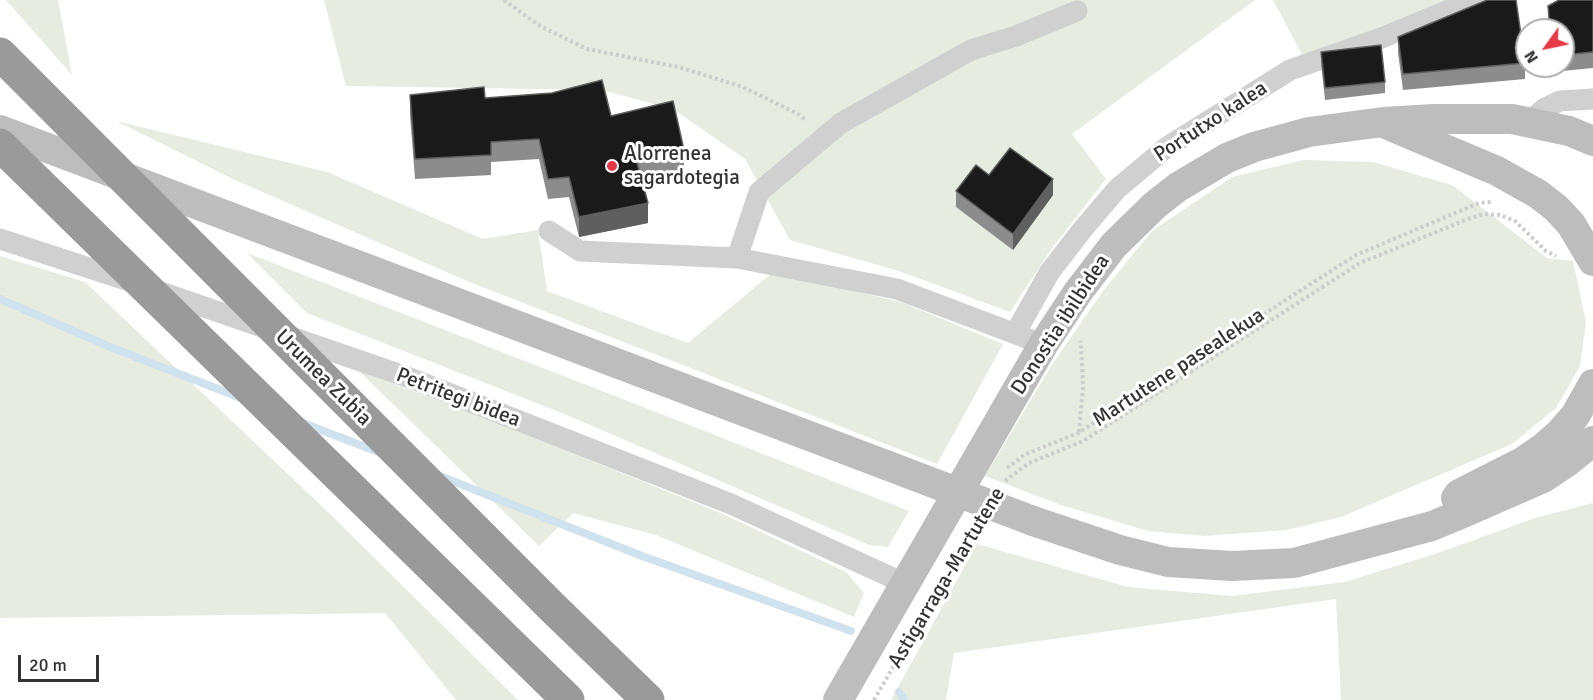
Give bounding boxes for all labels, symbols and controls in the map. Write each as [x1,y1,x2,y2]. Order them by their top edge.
north arrow [1515,18,1575,78]
text: N [1520,47,1543,67]
street label: Portutxo kalea [1150,76,1272,168]
place label: Alorrenea sagardotegia [624,141,740,191]
marker: Alorrenea sagardotegia [605,159,619,173]
street label: Donostia ibilbidea [1006,250,1116,400]
street label: Martutene pasealekua [1088,303,1270,433]
street label: Urumea Zubia [270,325,376,431]
street label: Petritegi bidea [392,363,524,433]
street label: Astigarraga-Martutene [883,483,1011,673]
scale bar [21,643,102,681]
text: 20 m [29,654,67,676]

